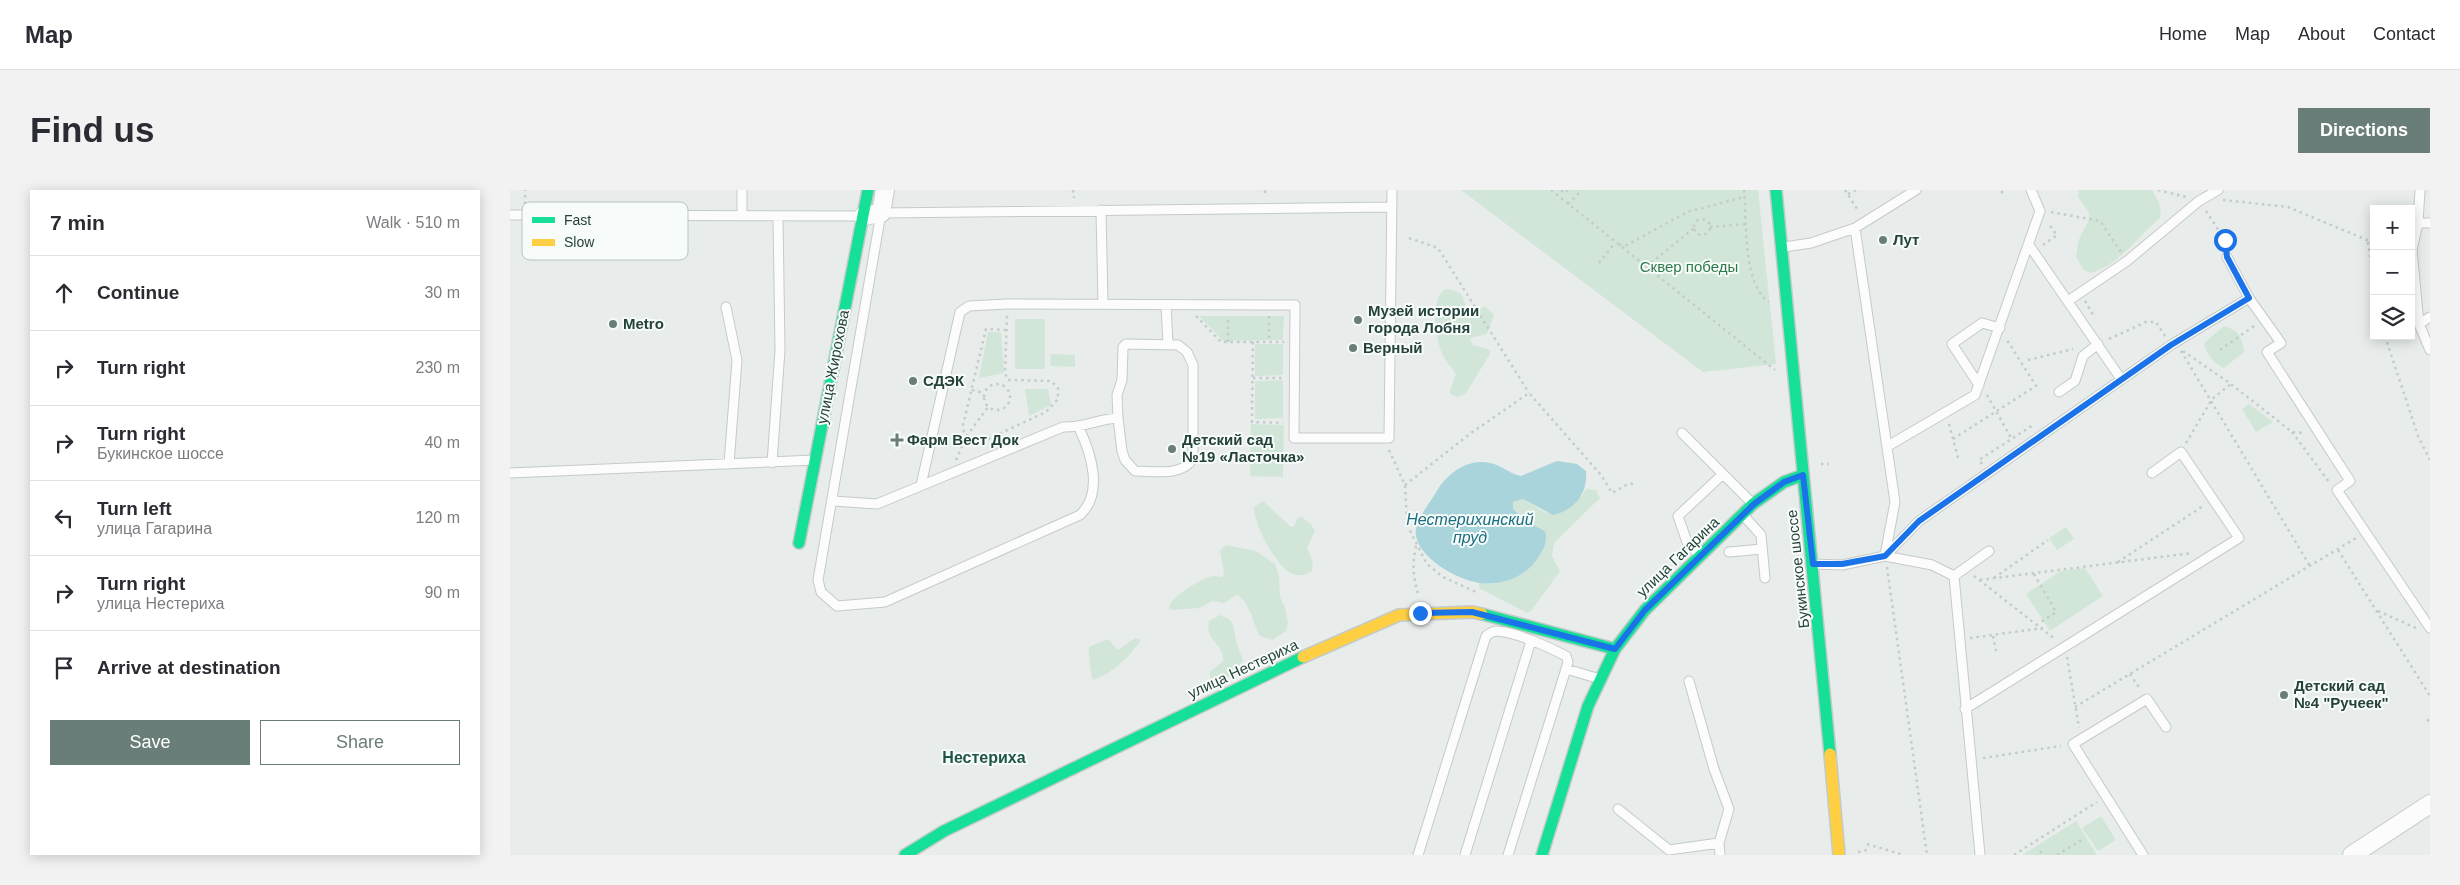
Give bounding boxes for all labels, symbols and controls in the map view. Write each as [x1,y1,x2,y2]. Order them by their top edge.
text: Map [25,21,73,48]
text: Home [2159,24,2207,44]
text: Map [2235,24,2270,44]
text: About [2298,24,2345,44]
text: Contact [2373,24,2435,44]
button: Directions [2298,108,2430,153]
text: Find us [30,110,154,149]
legend [522,202,688,260]
map controls [2370,205,2415,340]
button: + [2370,205,2415,250]
text: 7 min [50,211,105,234]
text: Fast [564,212,591,228]
text: Walk · 510 m [366,214,460,231]
route start [2214,229,2237,252]
place label: Лут [1893,231,1919,248]
text: Slow [564,234,595,250]
marker: Лут [1877,234,1889,246]
button: − [2370,250,2415,295]
park label: Сквер победы [1640,258,1738,275]
icon: ahead [50,279,78,307]
text: Continue [97,282,179,303]
text: 30 m [424,284,460,301]
button: layers [2370,295,2415,340]
place label: Музей истории города Лобня [1368,302,1479,336]
street label: улица Жирохова [813,308,852,425]
marker: Музей истории города Лобня [1352,314,1364,326]
place label: Metro [623,315,664,332]
marker: Metro [607,318,619,330]
place label: Верный [1363,339,1422,356]
marker: Верный [1347,342,1359,354]
icon: right [50,354,78,382]
text: Turn right [97,357,185,378]
text: 230 m [416,359,460,376]
place label: СДЭК [923,372,965,389]
marker: СДЭК [907,375,919,387]
text: Turn right [97,423,185,444]
icon: right [50,429,78,457]
place label: Фарм Вест Док [907,431,1019,448]
place label: Детский сад №19 «Ласточка» [1182,431,1304,465]
text: 40 m [424,434,460,451]
marker: Фарм Вест Док [891,434,903,446]
marker: Детский сад №19 «Ласточка» [1166,443,1178,455]
text: Букинское шоссе [97,445,224,462]
text: Turn left [97,498,172,519]
icon: left [50,504,78,532]
text: 120 m [416,509,460,526]
street label: Букинское шоссе [1783,509,1812,629]
water label: Нестерихинский пруд [1406,511,1534,546]
street label: улица Гагарина [1633,513,1723,600]
text: улица Гагарина [97,520,212,537]
text: Turn right [97,573,185,594]
icon: right [50,579,78,607]
text: 90 m [424,584,460,601]
text: улица Нестериха [97,595,224,612]
route end [1409,602,1432,625]
street label: улица Нестериха [1185,635,1301,702]
icon: arrive [50,654,78,682]
text: Arrive at destination [97,657,281,678]
place label: Детский сад №4 "Ручеек" [2294,677,2389,711]
marker: Детский сад №4 "Ручеек" [2278,689,2290,701]
button: Save [50,720,250,765]
button: Share [260,720,460,765]
district label: Нестериха [942,749,1026,766]

